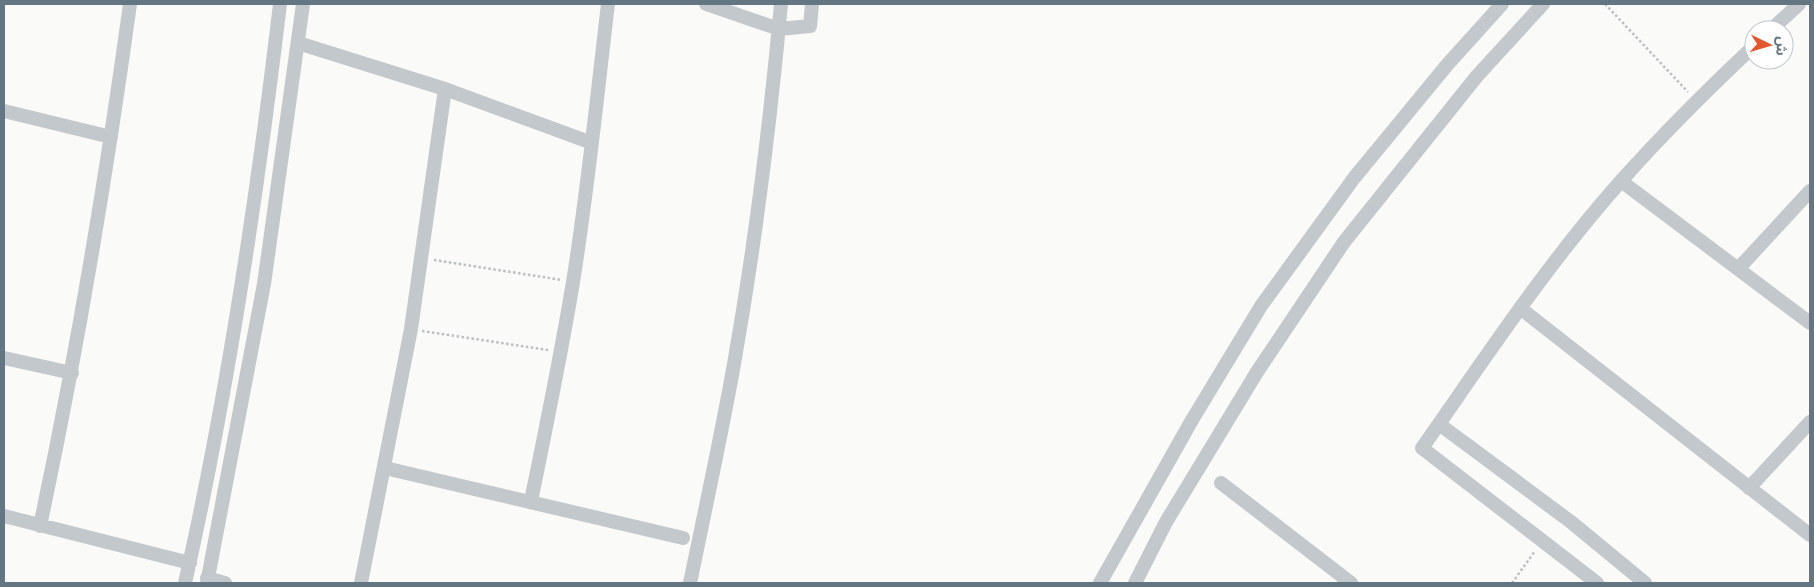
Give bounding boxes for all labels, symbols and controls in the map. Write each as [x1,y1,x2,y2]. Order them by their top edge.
north arrow [1744,20,1794,70]
text: ش [1772,36,1791,56]

